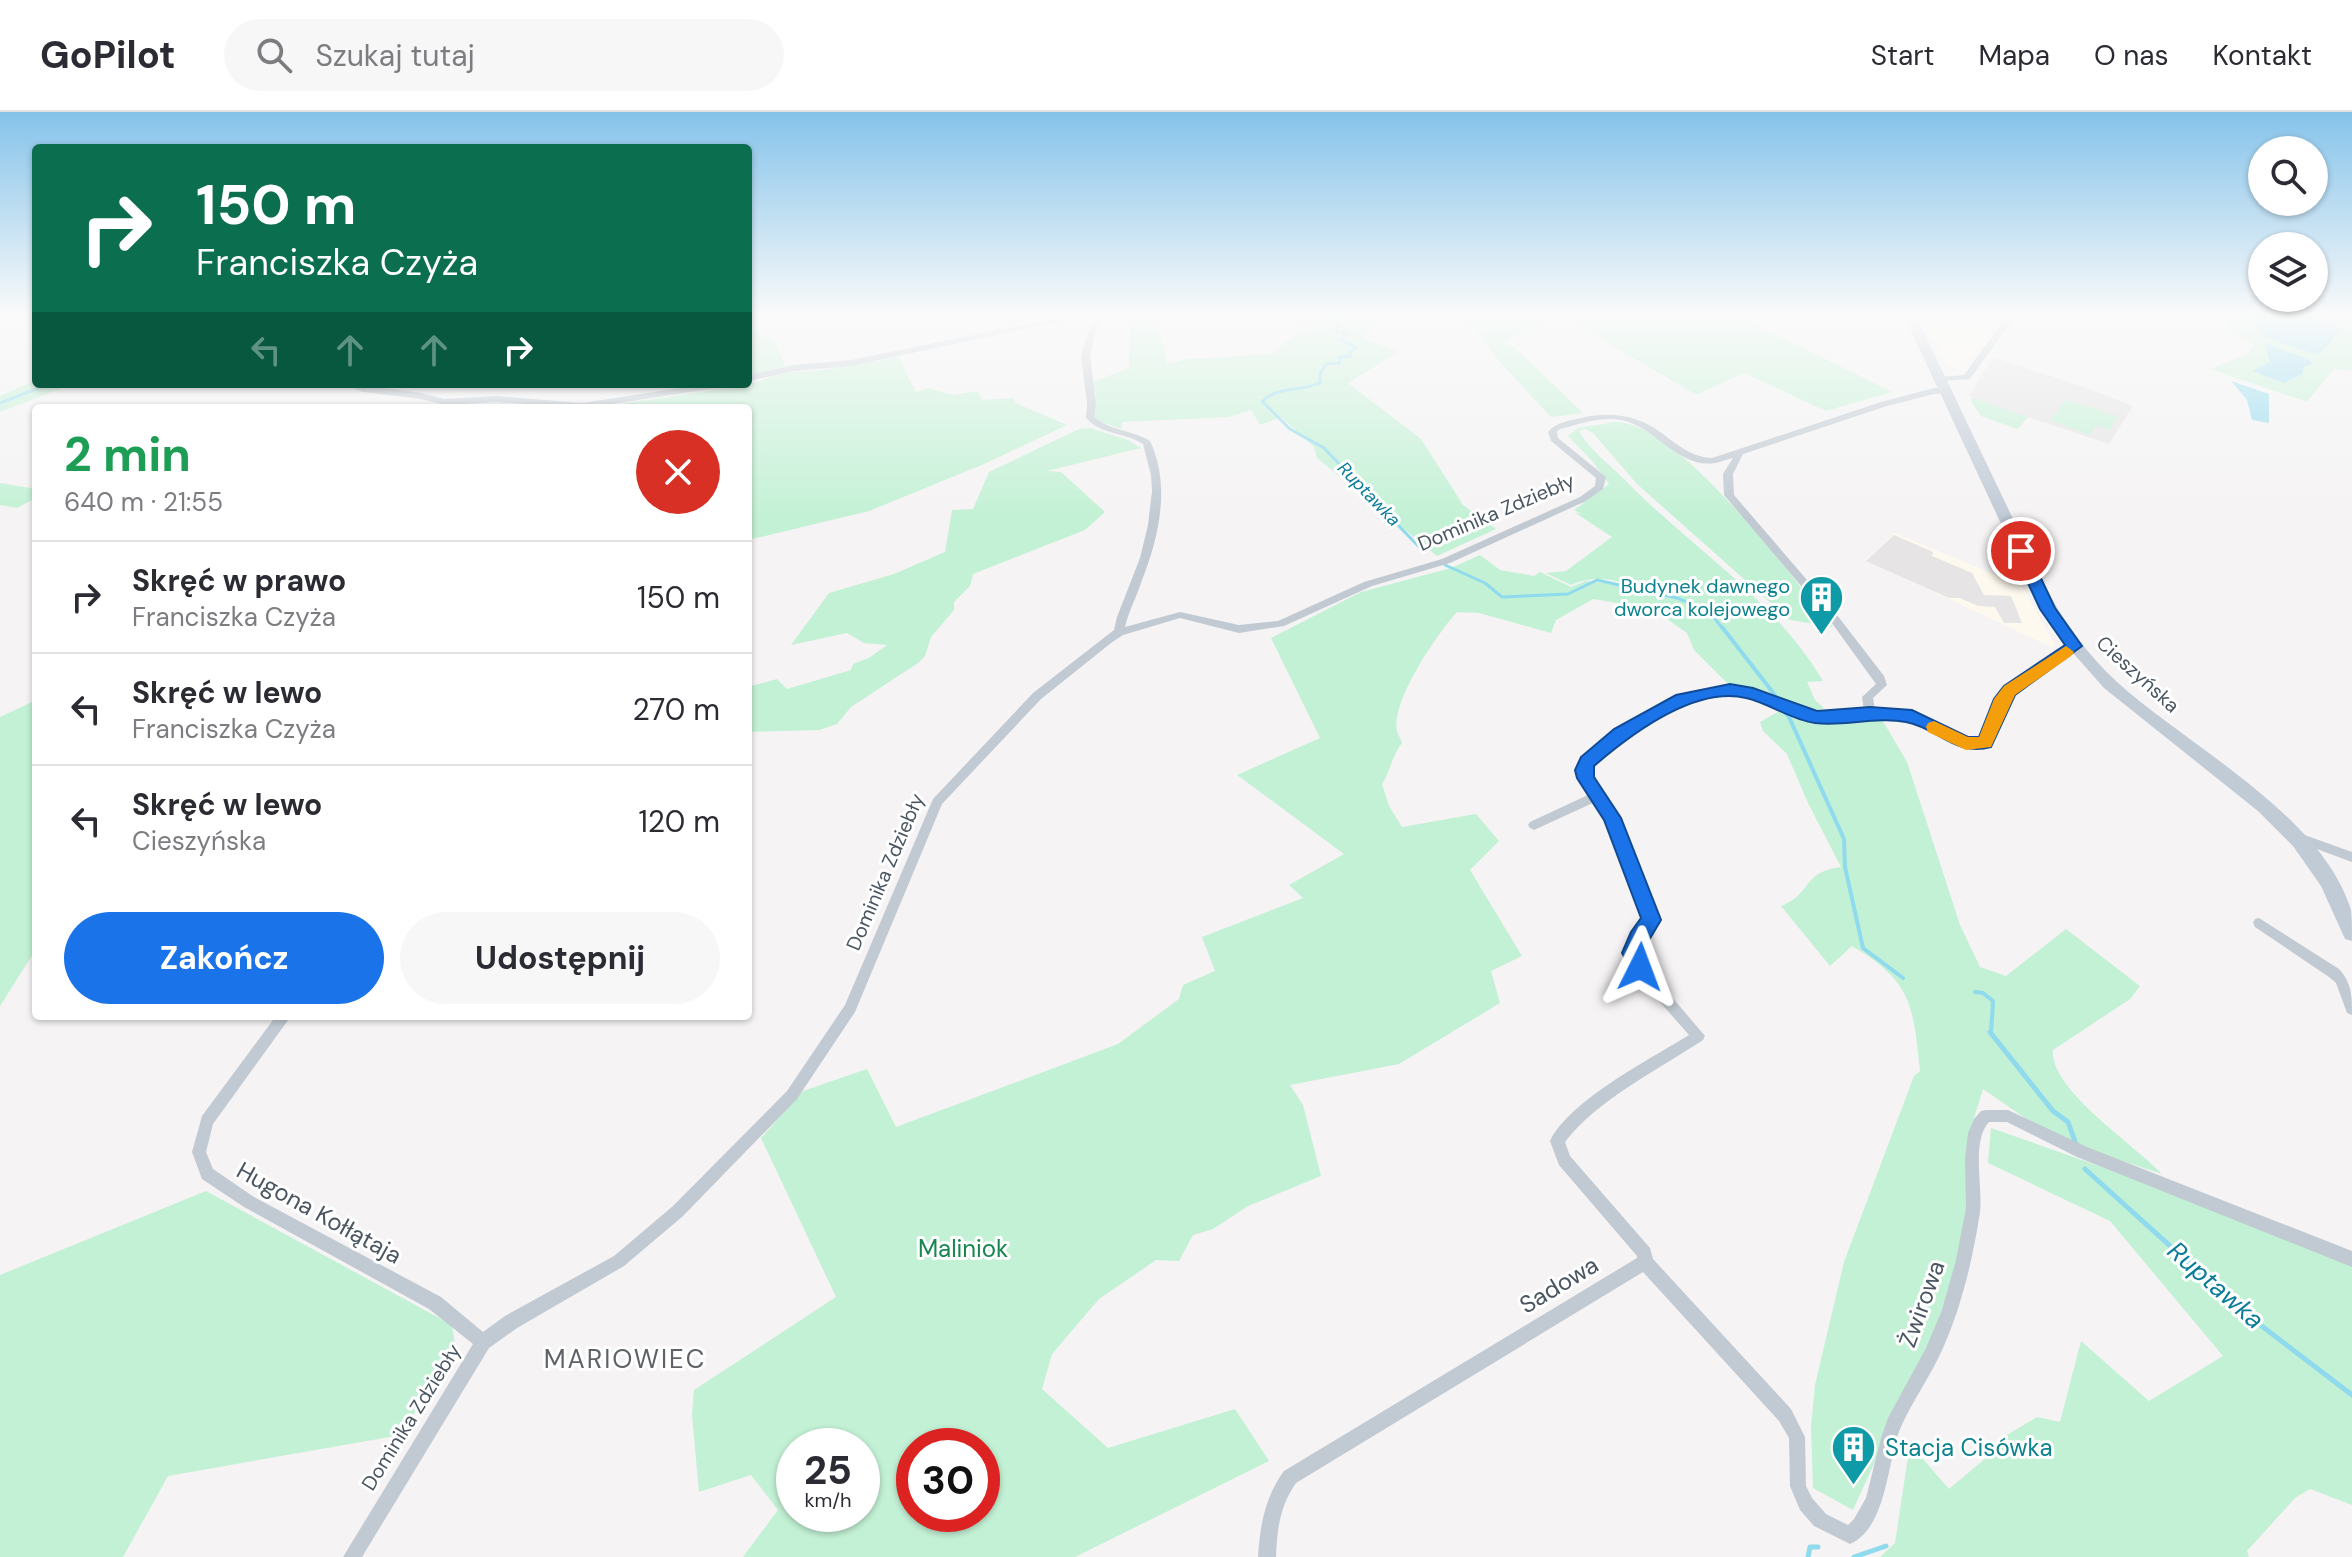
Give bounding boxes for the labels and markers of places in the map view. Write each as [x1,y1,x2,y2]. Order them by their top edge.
pin [1987,517,2055,585]
place label: Budynek dawnego dworca kolejowego [1614,573,1790,622]
building icon: Budynek dawnego dworca kolejowego [1797,573,1845,636]
building icon: Stacja Cisówka [1830,1424,1878,1487]
place label: Stacja Cisówka [1885,1432,2053,1463]

